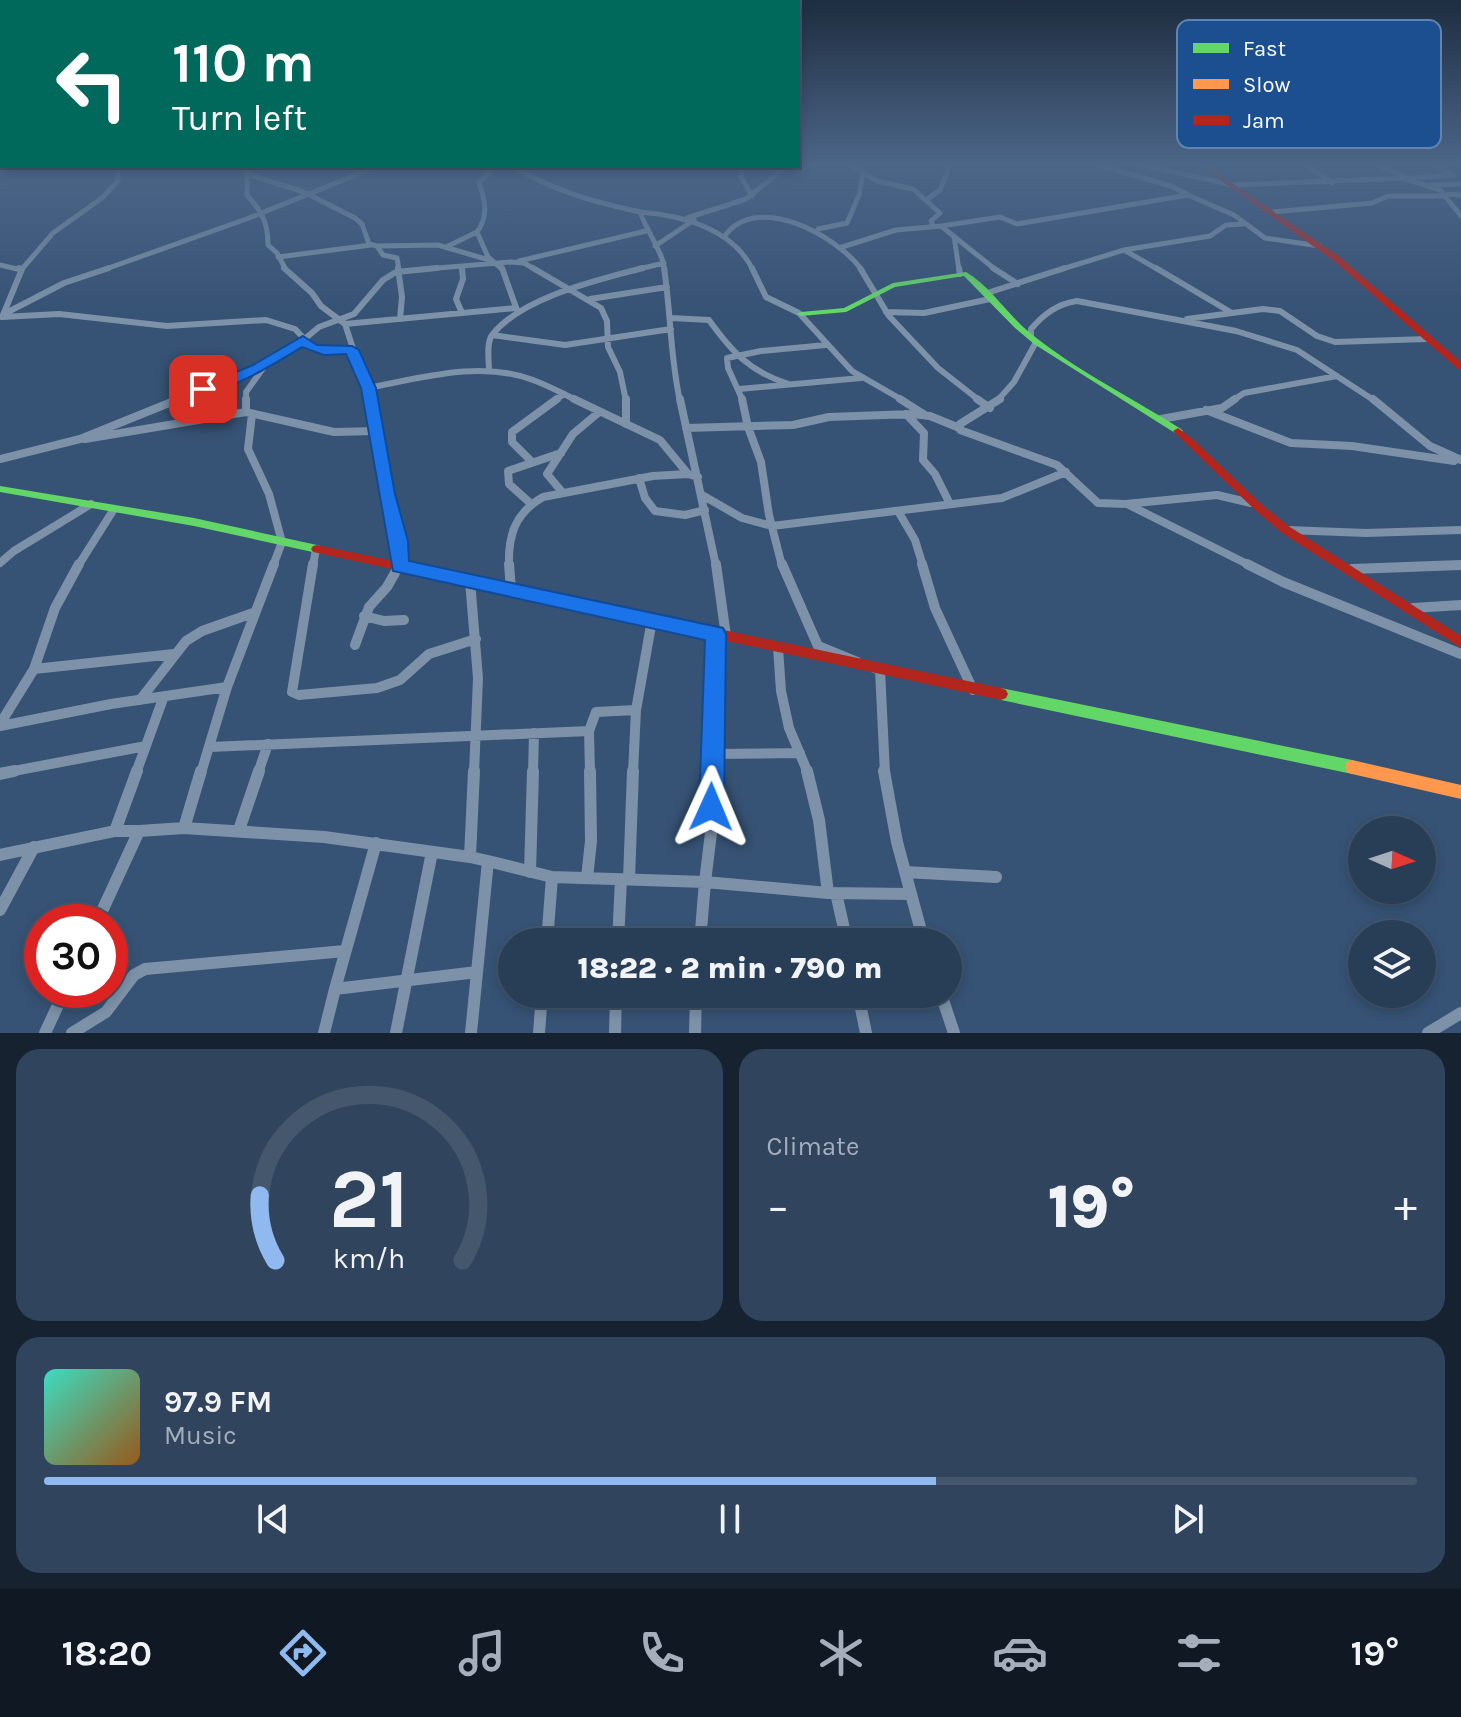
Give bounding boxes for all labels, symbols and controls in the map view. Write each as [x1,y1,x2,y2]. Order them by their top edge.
legend [1177,20,1441,148]
text: 110 m [172,30,315,95]
icon: left [40,32,144,136]
text: Fast [1243,36,1286,62]
text: Slow [1243,72,1290,98]
text: Turn left [172,97,307,139]
text: Jam [1243,108,1285,134]
pin [169,355,237,423]
icon: arrive [181,367,225,411]
position arrow [669,765,753,849]
north arrow [1348,816,1436,904]
map controls [1348,816,1436,1008]
speed limit sign: 30 [24,904,128,1008]
button: layers [1348,920,1436,1008]
text: 18:22 · 2 min · 790 m [578,950,882,986]
text: Climate [767,1131,859,1162]
text: 21 [329,1151,409,1248]
text: 19° [1048,1172,1136,1242]
text: − [767,1181,790,1232]
text: + [1394,1181,1417,1232]
text: km/h [333,1242,405,1275]
text: 97.9 FM [164,1384,272,1420]
text: Music [164,1420,237,1451]
icon: previous [251,1497,295,1541]
icon: pause [708,1497,752,1541]
icon: next [1166,1497,1210,1541]
icon: directions [275,1625,331,1681]
icon: music [454,1625,510,1681]
icon: phone [634,1625,690,1681]
icon: climate [813,1625,869,1681]
icon: car [992,1625,1048,1681]
icon: filters [1171,1625,1227,1681]
text: 18:20 [62,1632,152,1674]
text: 19° [1351,1632,1399,1674]

